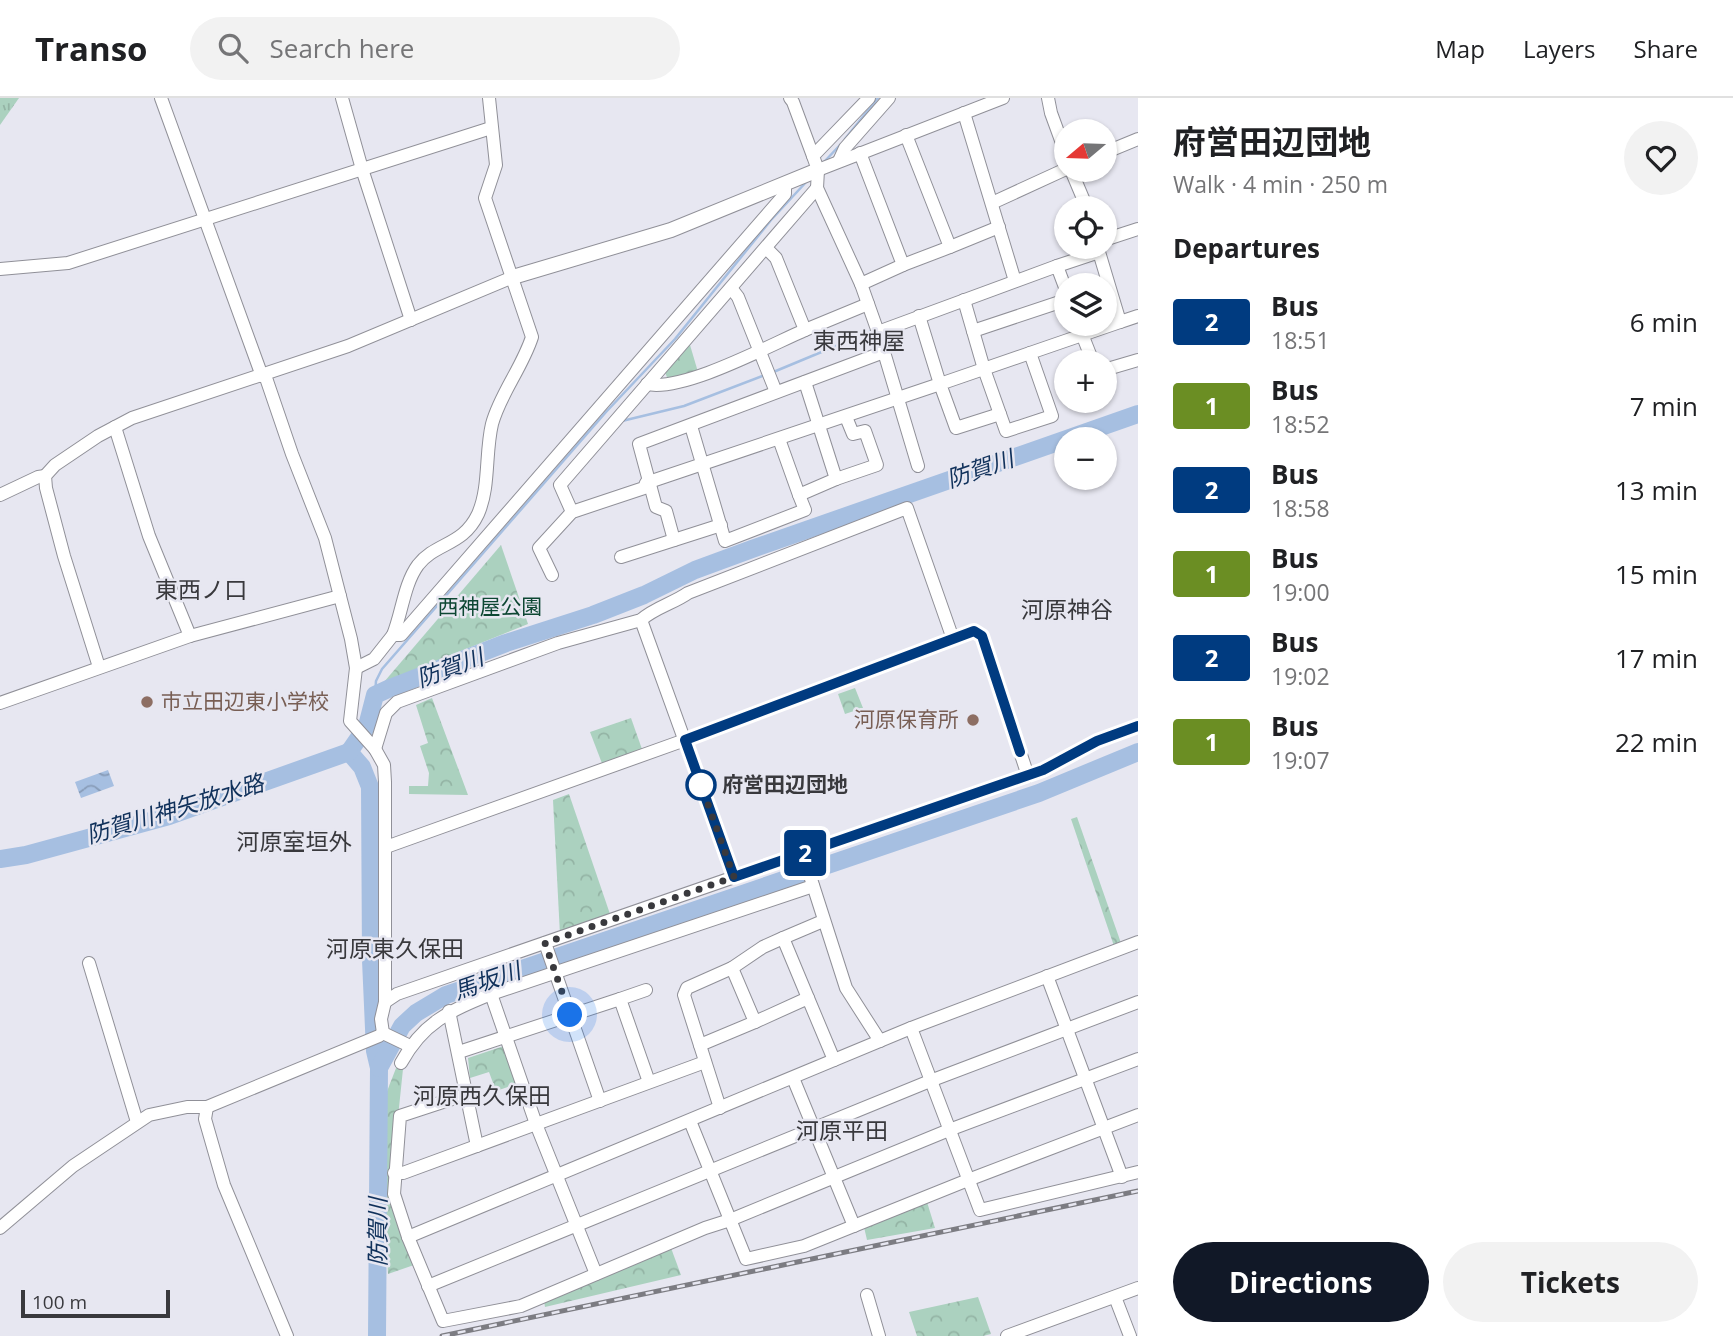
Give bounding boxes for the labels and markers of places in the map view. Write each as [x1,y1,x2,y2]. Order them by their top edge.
place label: 市立田辺東小学校 [161,687,329,715]
marker: 市立田辺東小学校 [139,694,155,710]
place label: 河原保育所 [854,705,959,733]
marker: 河原保育所 [965,712,981,728]
marker: 府営田辺団地 [686,770,716,800]
place label: 府営田辺団地 [722,770,848,798]

